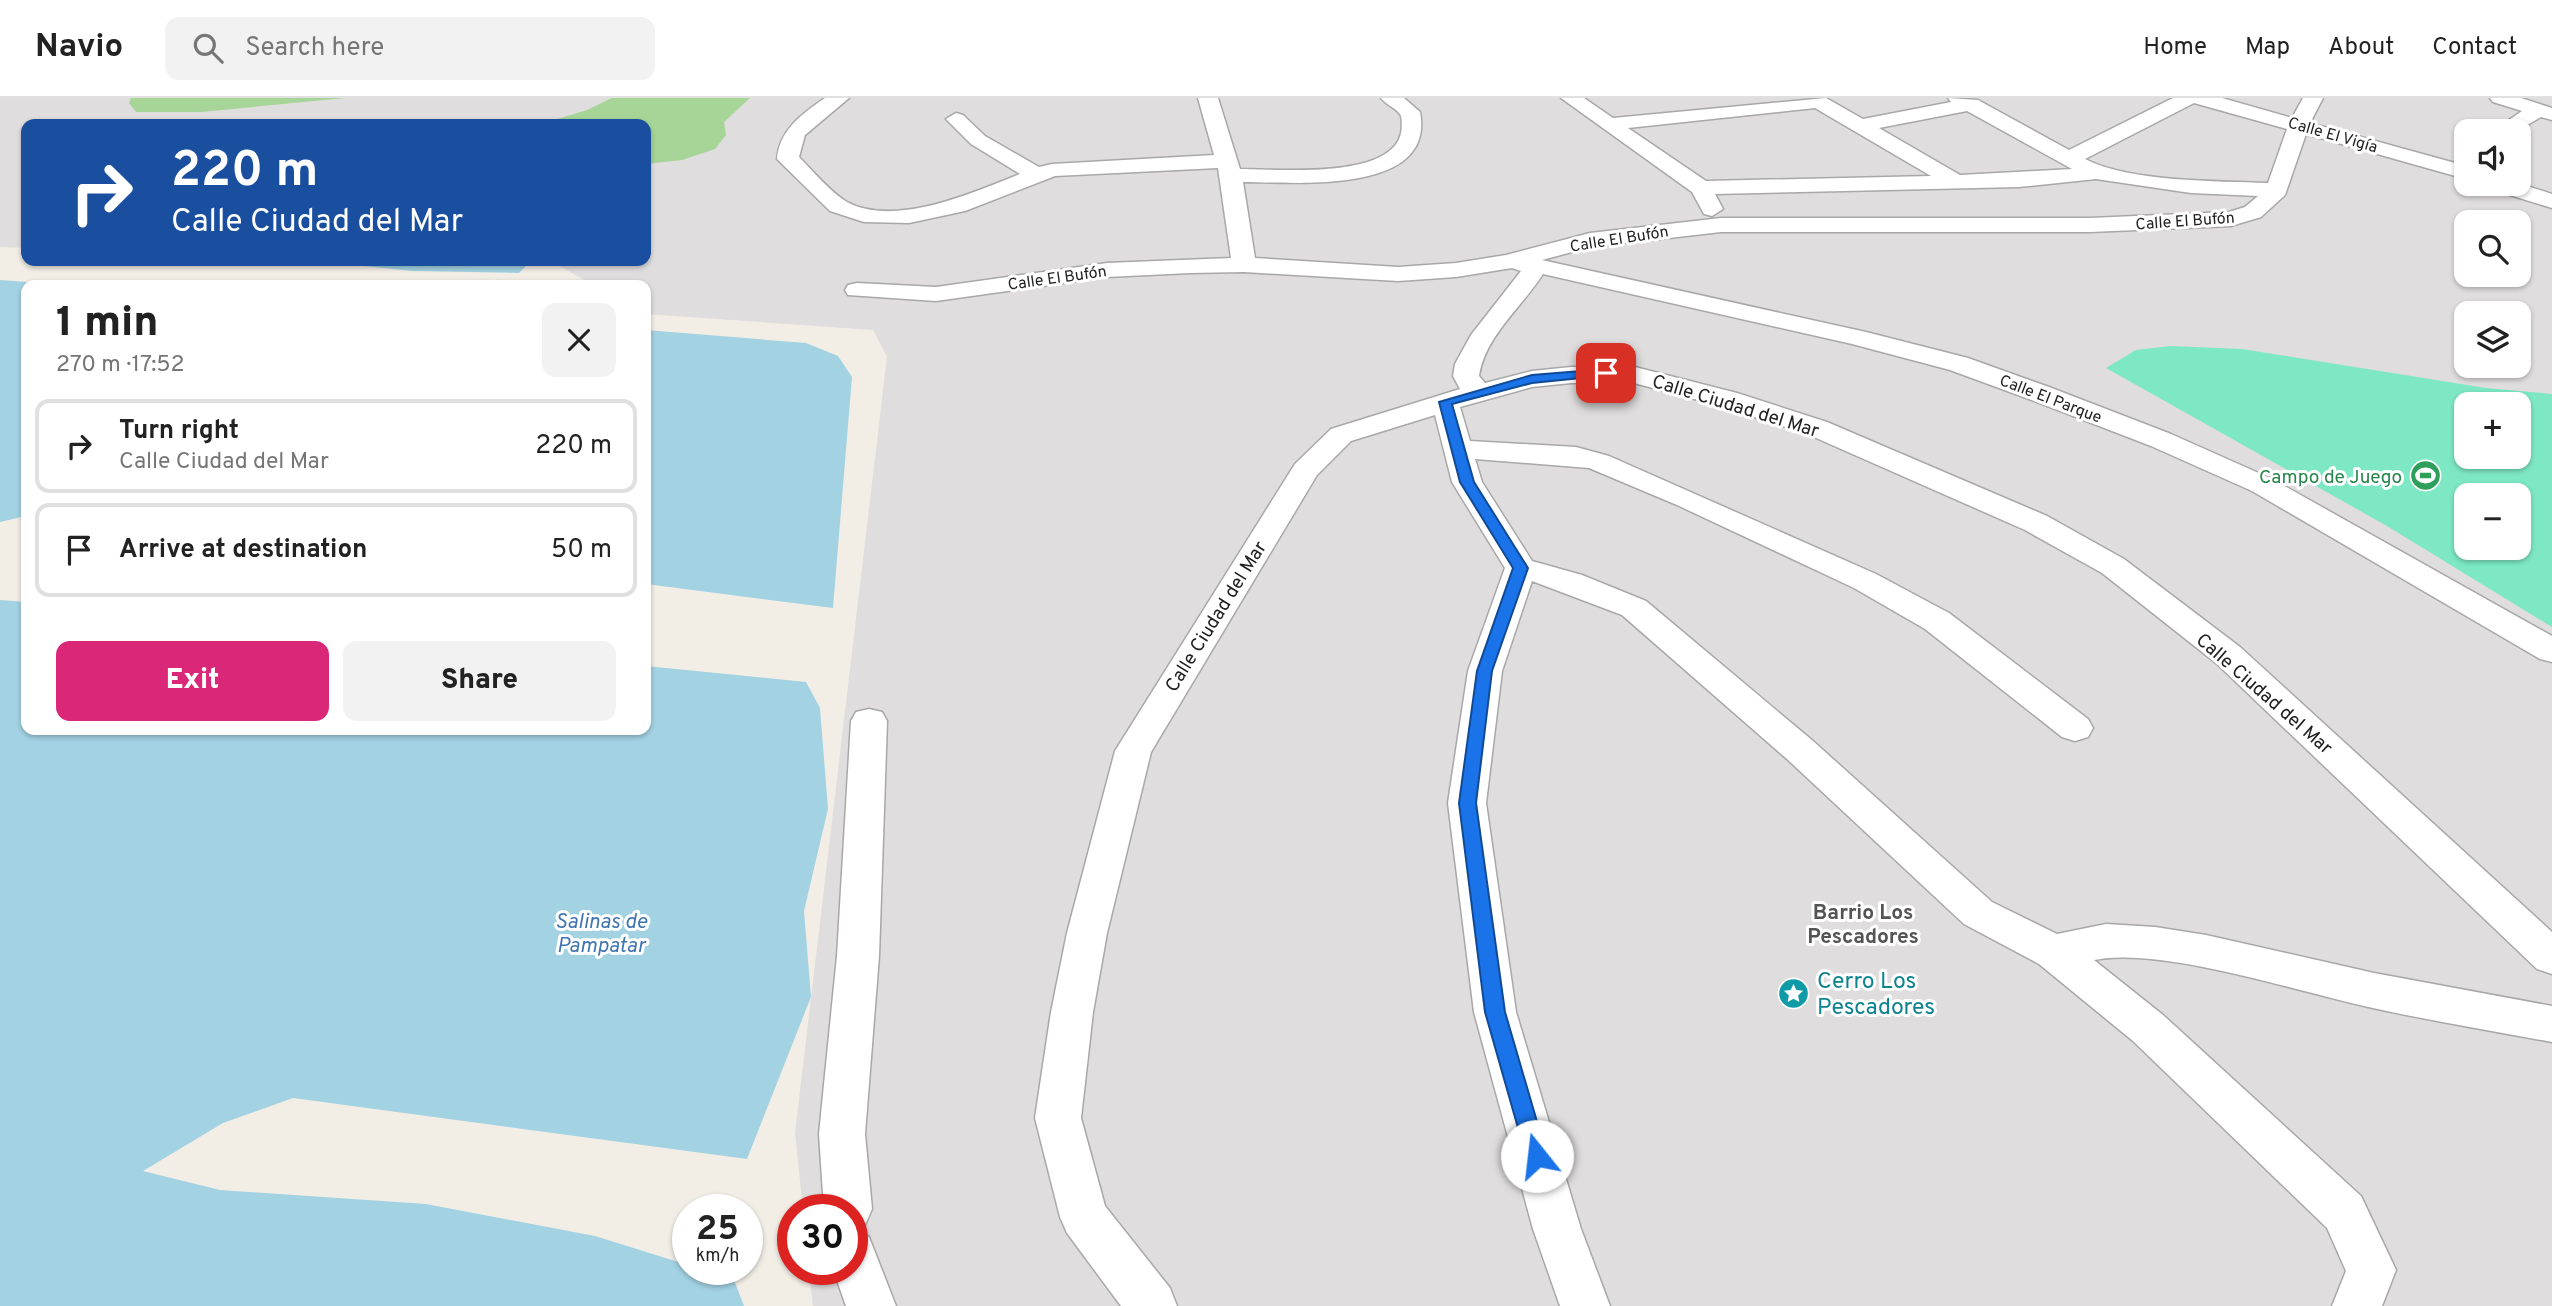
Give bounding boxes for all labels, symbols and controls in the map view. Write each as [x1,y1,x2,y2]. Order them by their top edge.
search box [165,17,655,80]
text: Navio [35,27,123,69]
icon: search [189,29,227,67]
text: Search here [245,32,384,65]
text: Home [2143,33,2207,63]
text: Map [2245,33,2290,63]
text: About [2328,33,2394,63]
text: Contact [2432,33,2517,63]
street label: Calle El Vigía [2285,114,2380,158]
map controls [2454,119,2531,560]
button: sound [2454,119,2531,196]
text: 220 m [171,142,318,204]
icon: right [56,147,147,238]
text: Calle Ciudad del Mar [171,203,463,243]
street label: Calle El Bufón [2135,209,2235,235]
button: search [2454,210,2531,287]
street label: Calle El Bufón [1569,222,1670,258]
street label: Calle El Bufón [1007,262,1108,296]
text: 1 min [56,298,159,351]
button: layers [2454,301,2531,378]
button: close [542,303,616,377]
pin [1576,343,1636,403]
text: 270 m · 17:52 [56,351,185,380]
icon: arrive [1587,354,1625,392]
street label: Calle Ciudad del Mar [1649,370,1822,444]
street label: Calle El Parque [1996,371,2104,429]
button: + [2454,392,2531,469]
text: Turn right [119,415,239,448]
icon: right [60,427,98,465]
text: 220 m [535,430,612,463]
text: Calle Ciudad del Mar [119,448,329,477]
sports icon: Campo de Juego [2408,459,2442,493]
place label: Campo de Juego [2259,466,2402,490]
button: − [2454,483,2531,560]
icon: arrive [60,531,98,569]
text: Arrive at destination [119,534,367,567]
text: 50 m [551,534,612,567]
street label: Calle Ciudad del Mar [1161,537,1273,697]
street label: Calle Ciudad del Mar [2190,629,2337,761]
button: Exit [56,641,329,721]
button: Share [343,641,616,721]
district label: Barrio Los Pescadores [1807,900,1919,951]
water label: Salinas de Pampatar [555,909,648,960]
place label: Cerro Los Pescadores [1817,968,1935,1023]
place icon: Cerro Los Pescadores [1777,976,1811,1010]
position arrow [1500,1119,1574,1193]
speed limit sign: 30 [777,1194,868,1285]
text: 25 [696,1208,739,1252]
text: km/h [696,1245,739,1268]

